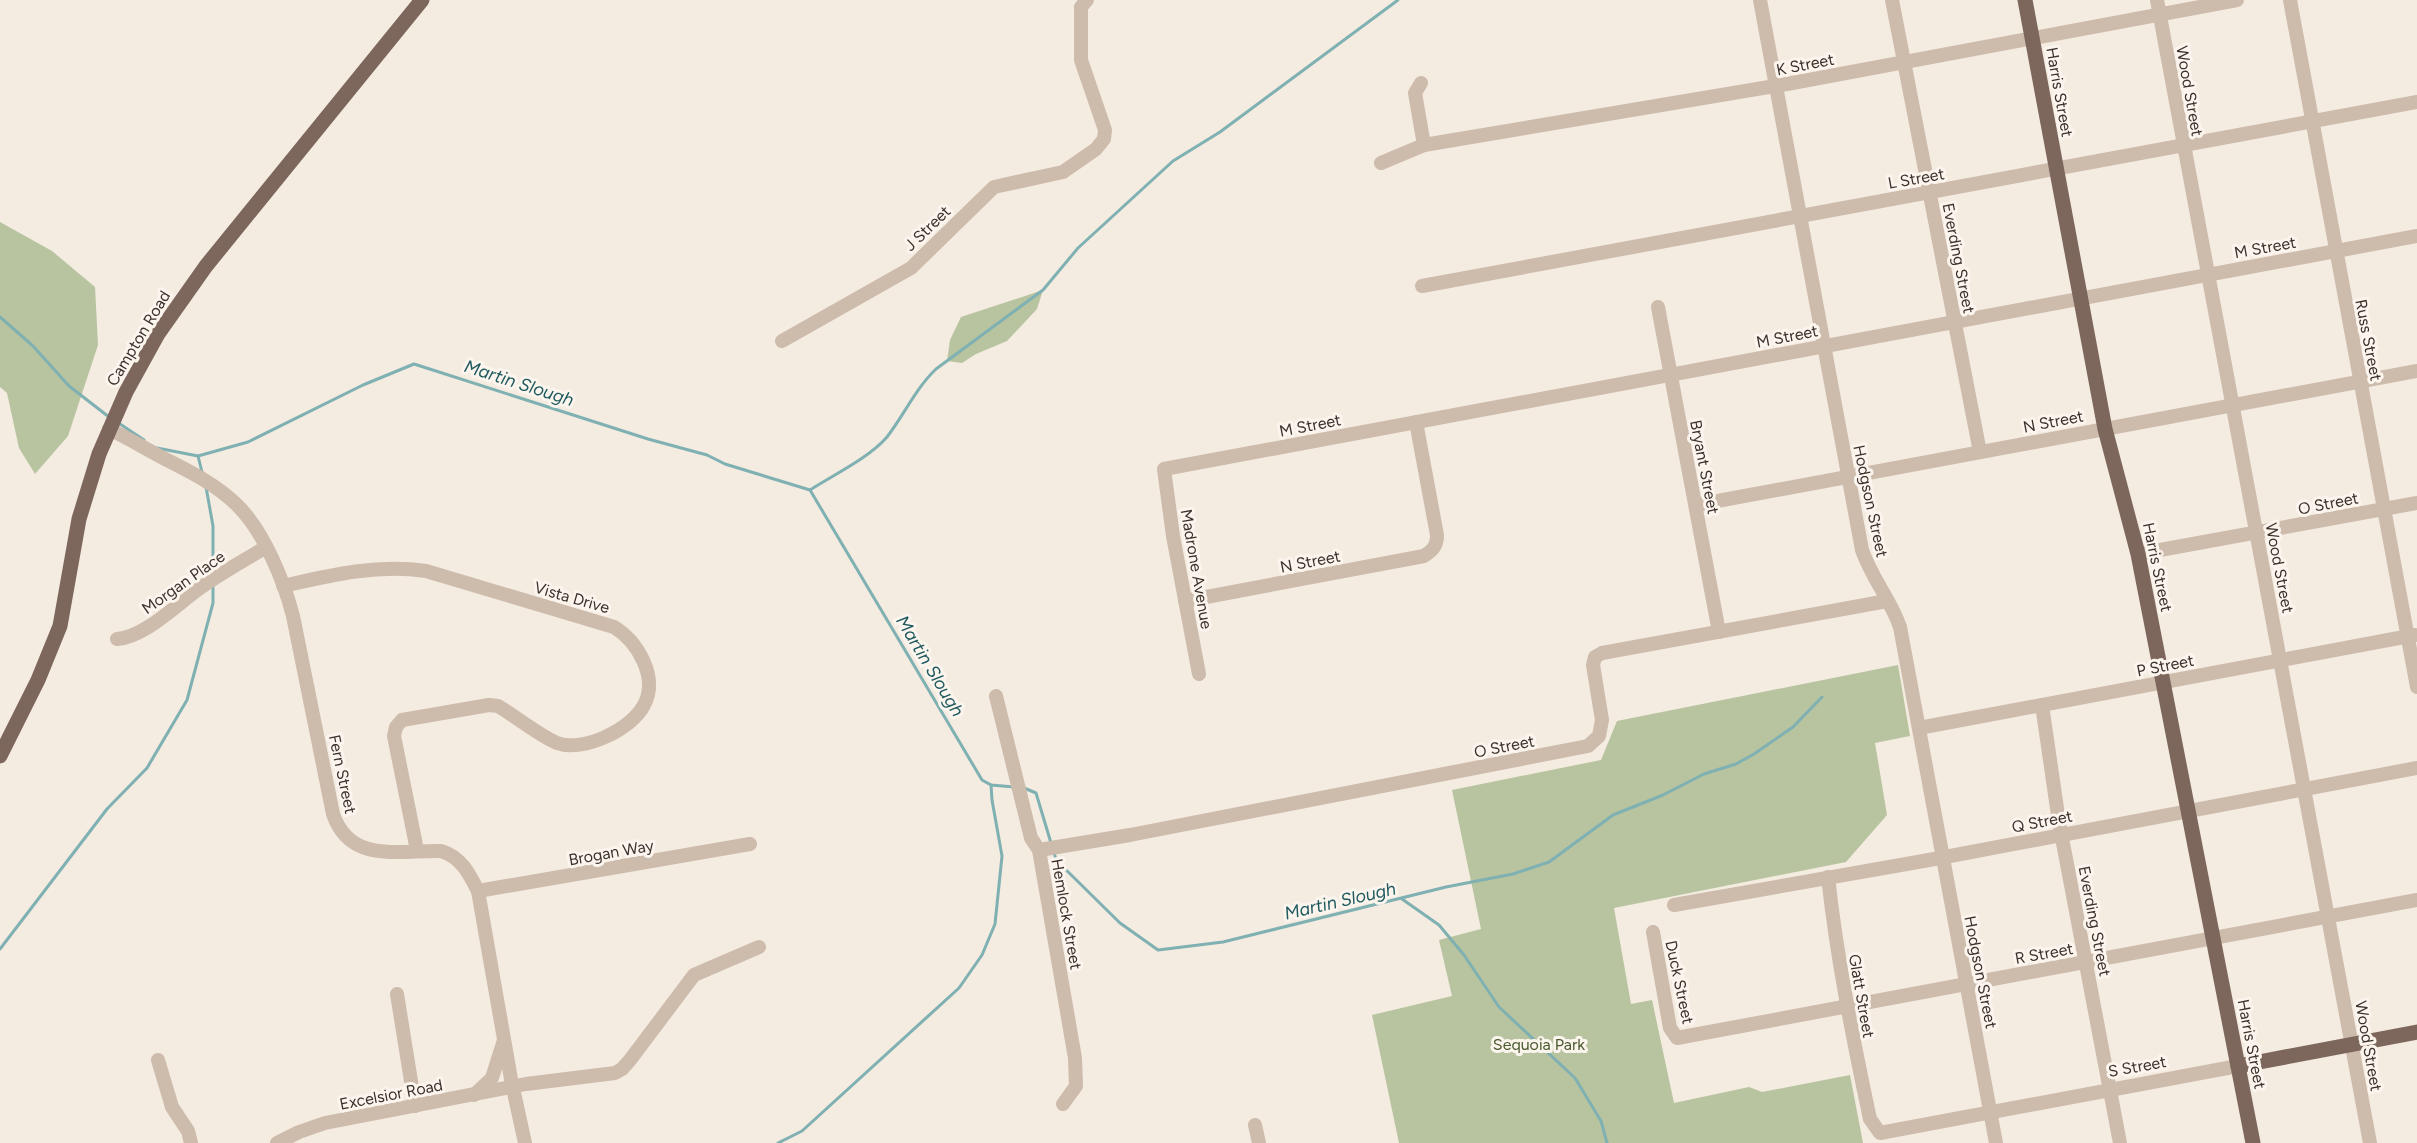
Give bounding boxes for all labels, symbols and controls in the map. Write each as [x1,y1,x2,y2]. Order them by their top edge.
street label: Wood Street [2172,44,2207,138]
street label: Harris Street [2042,46,2077,139]
street label: K Street [1775,50,1836,79]
street label: L Street [1886,164,1946,193]
street label: Everding Street [1939,201,1979,315]
street label: J Street [900,202,954,255]
street label: M Street [2233,233,2297,262]
street label: Campton Road [103,287,174,389]
street label: Russ Street [2351,298,2386,382]
street label: M Street [1755,321,1819,352]
water label: Martin Slough [462,355,576,411]
street label: N Street [2021,406,2085,437]
street label: M Street [1278,410,1342,441]
street label: Bryant Street [1686,419,1723,516]
street label: Hodgson Street [1849,443,1892,559]
street label: O Street [2296,488,2360,519]
street label: Madrone Avenue [1177,508,1216,631]
street label: Harris Street [2139,521,2176,614]
street label: Wood Street [2261,521,2298,615]
street label: N Street [1278,546,1342,577]
street label: Morgan Place [138,547,229,618]
street label: Vista Drive [532,578,612,617]
water label: Martin Slough [891,612,969,720]
street label: P Street [2135,651,2195,680]
street label: O Street [1472,731,1536,762]
street label: Fern Street [325,733,360,815]
street label: Q Street [2010,806,2074,837]
street label: Brogan Way [567,836,656,869]
street label: Hemlock Street [1047,857,1086,971]
street label: Everding Street [2075,864,2115,978]
water label: Martin Slough [1282,877,1398,925]
street label: Hodgson Street [1960,914,2001,1030]
street label: Duck Street [1661,939,1698,1026]
street label: R Street [2013,939,2075,968]
street label: Glatt Street [1845,953,1878,1039]
street label: Harris Street [2234,998,2270,1091]
street label: Wood Street [2351,999,2386,1093]
park label: Sequoia Park [1493,1035,1585,1054]
street label: S Street [2107,1052,2168,1081]
street label: Excelsior Road [338,1075,444,1114]

